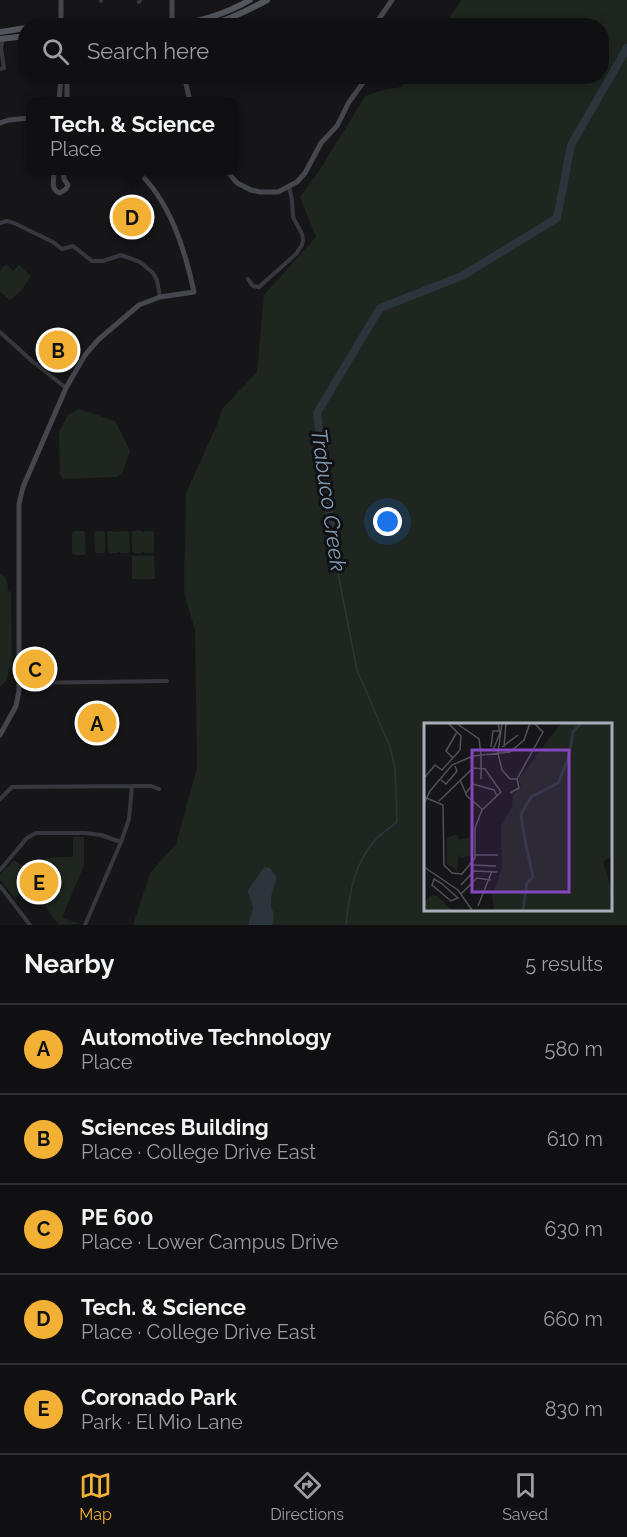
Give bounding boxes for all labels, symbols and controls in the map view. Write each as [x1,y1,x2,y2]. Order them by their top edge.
search box [18,18,609,84]
icon: search [39,35,72,68]
text: Search here [87,38,209,64]
popup [26,97,239,175]
text: Tech. & Science [50,111,215,137]
text: Place [50,137,101,161]
pin: D [112,194,152,240]
pin: B [38,328,78,372]
water label: Trabuco Creek [306,427,352,573]
your location [373,507,402,536]
pin: C [15,646,54,692]
pin: A [78,700,116,746]
inset map [424,723,612,910]
pin: E [20,860,58,904]
text: Nearby [24,949,114,979]
text: 5 results [525,952,603,976]
text: Automotive Technology [81,1024,331,1050]
text: A [37,1037,50,1061]
text: 580 m [545,1037,603,1061]
text: Place [81,1050,132,1074]
text: Sciences Building [81,1114,269,1140]
text: B [37,1127,50,1151]
text: 610 m [547,1127,603,1151]
text: Place · College Drive East [81,1140,316,1164]
text: PE 600 [81,1204,154,1230]
text: C [37,1217,50,1241]
text: 630 m [545,1217,603,1241]
text: Place · Lower Campus Drive [81,1230,338,1254]
text: Tech. & Science [81,1294,246,1320]
text: D [36,1307,51,1331]
text: 660 m [543,1307,603,1331]
text: Place · College Drive East [81,1320,316,1344]
text: Coronado Park [81,1384,237,1410]
text: E [37,1397,50,1421]
text: 830 m [545,1397,603,1421]
text: Park · El Mio Lane [81,1410,243,1434]
tab: Map [79,1469,112,1524]
tab: Directions [270,1469,344,1524]
tab: Saved [502,1469,548,1524]

